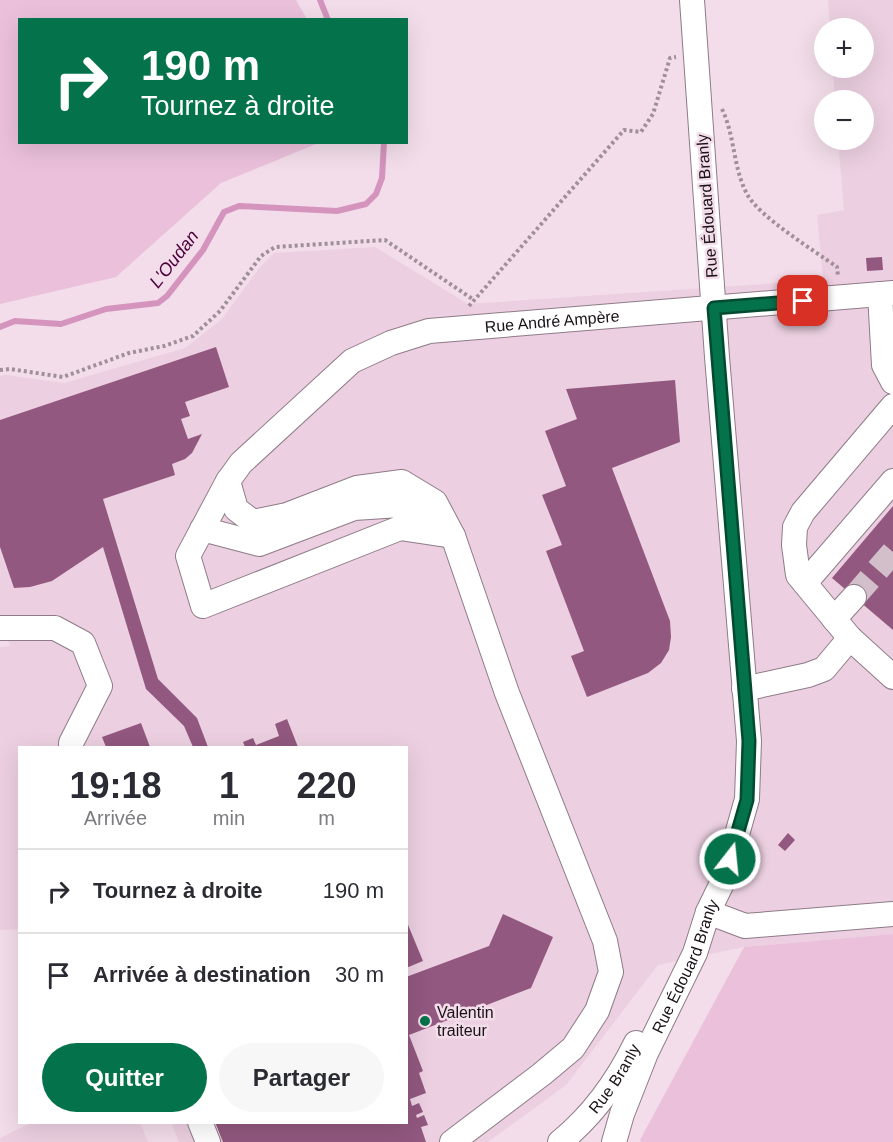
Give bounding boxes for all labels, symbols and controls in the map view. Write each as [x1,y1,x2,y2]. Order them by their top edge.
map controls [814,18,874,150]
button: + [814,18,874,78]
icon: right [42,42,120,120]
text: 190 m [141,42,260,89]
button: − [814,90,874,150]
text: Tournez à droite [141,91,335,121]
street label: Rue Édouard Branly [692,134,721,279]
water label: L'Oudan [145,226,203,292]
pin [777,275,828,326]
icon: arrive [786,284,819,317]
street label: Rue André Ampère [484,307,620,335]
text: 19:18 [69,765,161,806]
text: 1 [219,765,239,806]
text: 220 [296,765,357,806]
text: Arrivée [84,807,147,829]
text: min [213,807,245,829]
text: m [318,807,335,829]
position arrow [698,827,762,891]
icon: right [42,875,75,908]
text: Tournez à droite [93,878,263,903]
text: 190 m [323,878,384,903]
street label: Rue Édouard Branly [649,897,721,1036]
icon: arrive [42,959,75,992]
text: Arrivée à destination [93,962,311,987]
text: 30 m [335,962,384,987]
place label: Valentin traiteur [437,1004,494,1039]
marker: Valentin traiteur [418,1014,432,1028]
street label: Rue Branly [585,1041,643,1116]
button: Quitter [42,1043,207,1112]
button: Partager [219,1043,384,1112]

